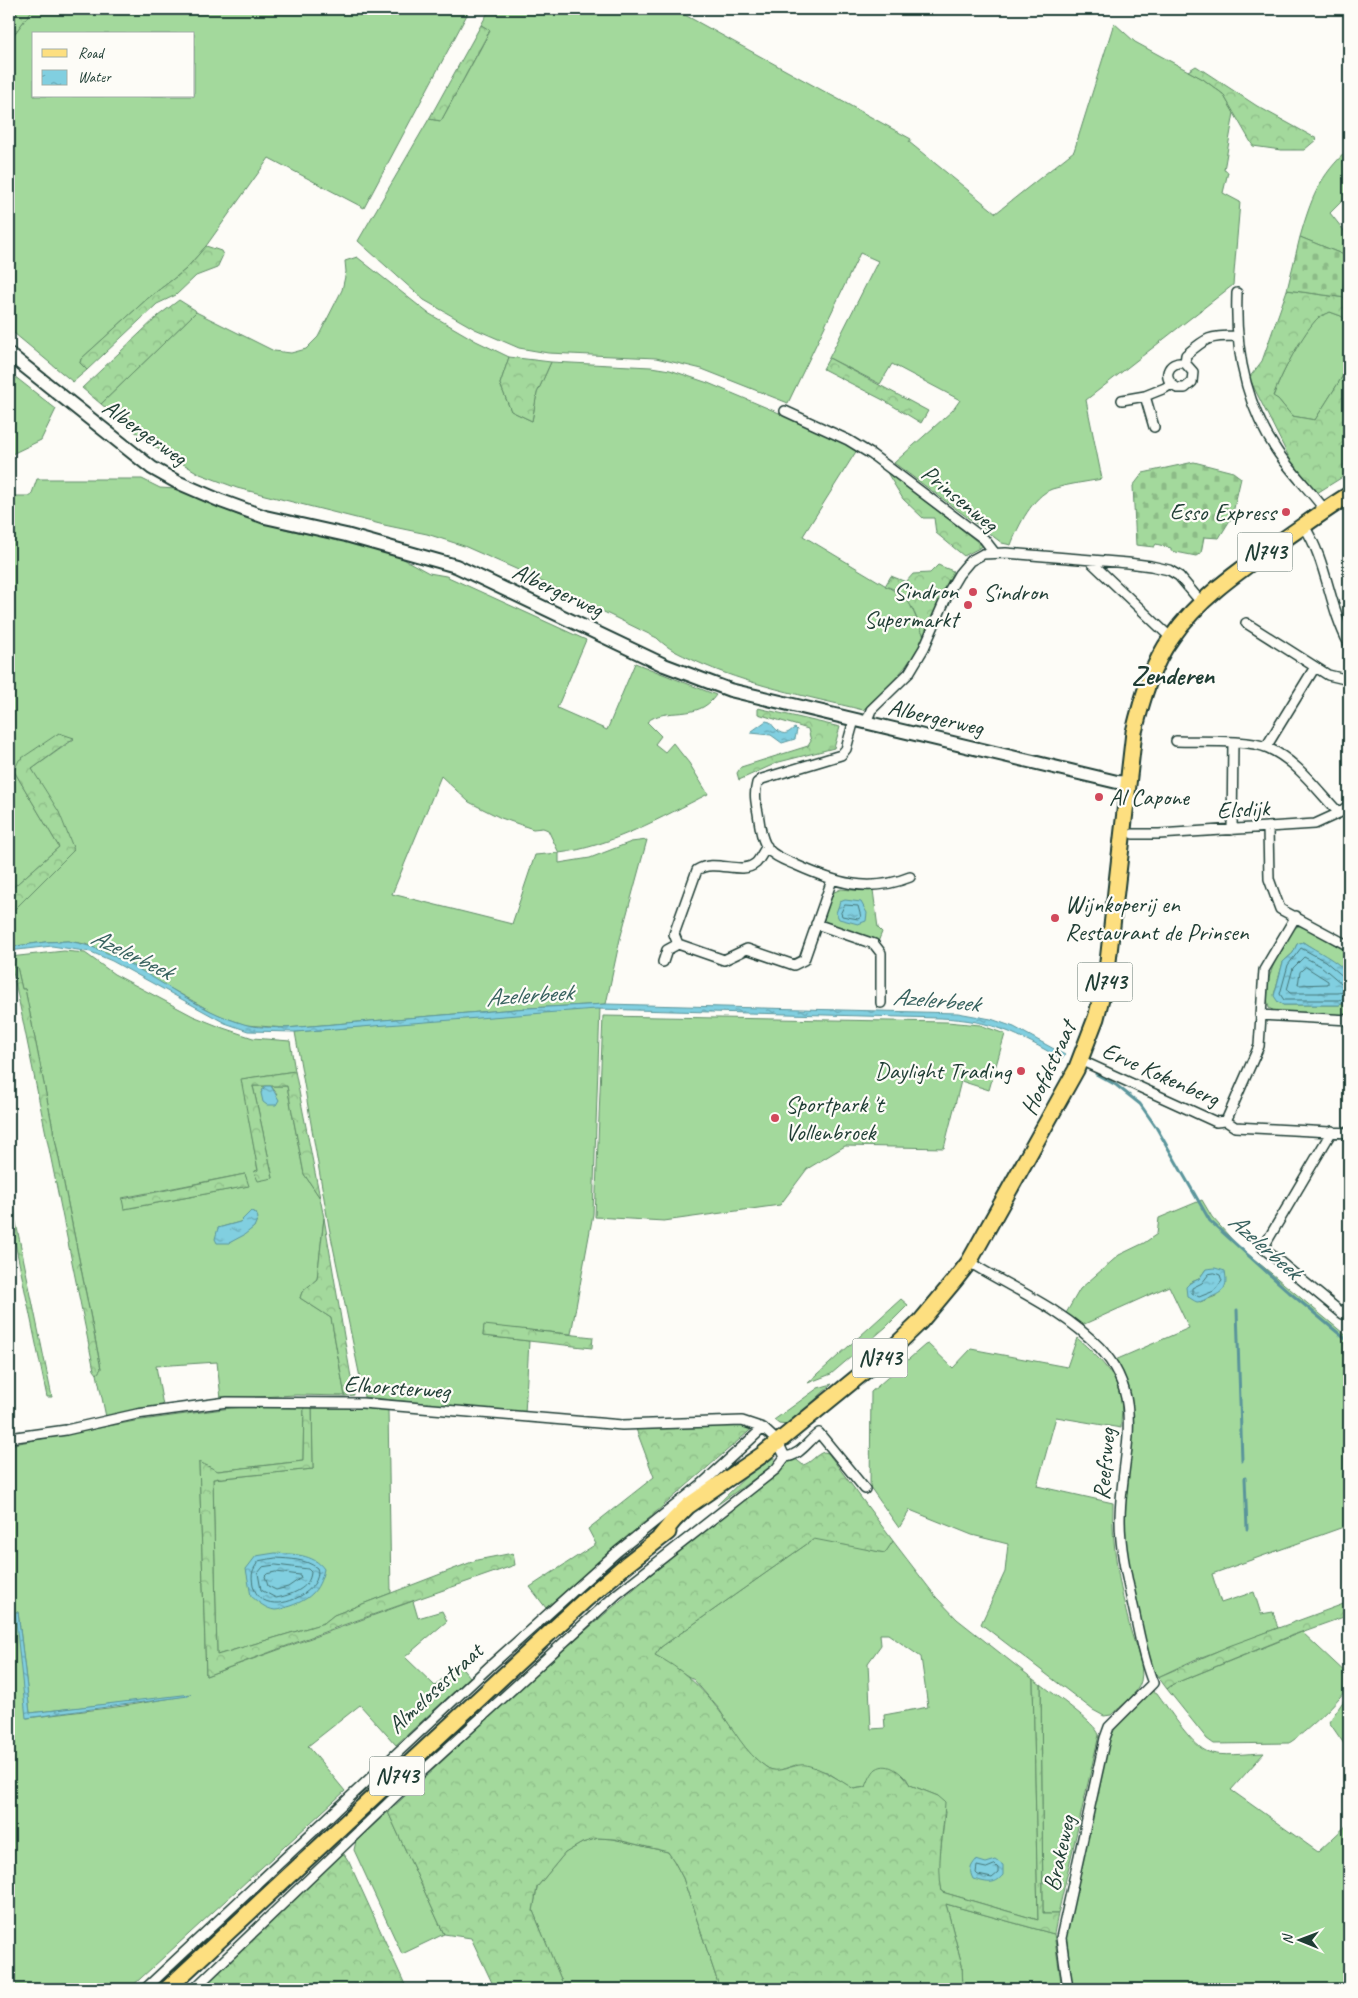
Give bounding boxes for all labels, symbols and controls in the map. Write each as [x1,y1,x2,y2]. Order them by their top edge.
legend [32,32,195,98]
text: Road [78,44,105,63]
text: Water [78,68,112,87]
street label: Albergerweg [97,392,194,473]
street label: Prinsenweg [915,458,1006,539]
place label: Esso Express [1170,497,1279,527]
marker: Esso Express [1280,506,1292,518]
road number: N743 [1238,532,1292,572]
street label: Albergerweg [508,556,609,625]
place label: Sindron Supermarkt [864,576,961,634]
place label: Sindron [983,577,1049,607]
marker: Sindron [967,586,979,598]
marker: Sindron Supermarkt [962,599,974,611]
district label: Zenderen [1132,659,1215,692]
street label: Albergerweg [886,692,988,743]
place label: Al Capone [1109,782,1191,812]
marker: Al Capone [1093,791,1105,803]
street label: Elsdijk [1216,793,1272,825]
place label: Wijnkoperij en Restaurant de Prinsen [1065,889,1250,947]
marker: Wijnkoperij en Restaurant de Prinsen [1049,912,1061,924]
water label: Azelerbeek [86,921,181,989]
road number: N743 [1078,962,1132,1002]
water label: Azelerbeek [485,976,577,1014]
water label: Azelerbeek [891,980,984,1020]
street label: Hoofdstraat [1013,1014,1084,1120]
street label: Erve Kokenberg [1098,1035,1226,1114]
place label: Daylight Trading [875,1056,1012,1086]
marker: Daylight Trading [1015,1065,1027,1077]
place label: Sportpark 't Vollenbroek [785,1089,886,1147]
marker: Sportpark 't Vollenbroek [769,1112,781,1124]
water label: Azelerbeek [1222,1205,1311,1289]
road number: N743 [852,1339,908,1378]
street label: Elhorsterweg [343,1368,453,1406]
street label: Reefsweg [1086,1425,1122,1501]
street label: Almelosestraat [381,1635,491,1740]
road number: N743 [370,1756,424,1795]
street label: Brakeweg [1036,1811,1083,1894]
north arrow [1276,1916,1326,1966]
text: N [1279,1933,1296,1944]

